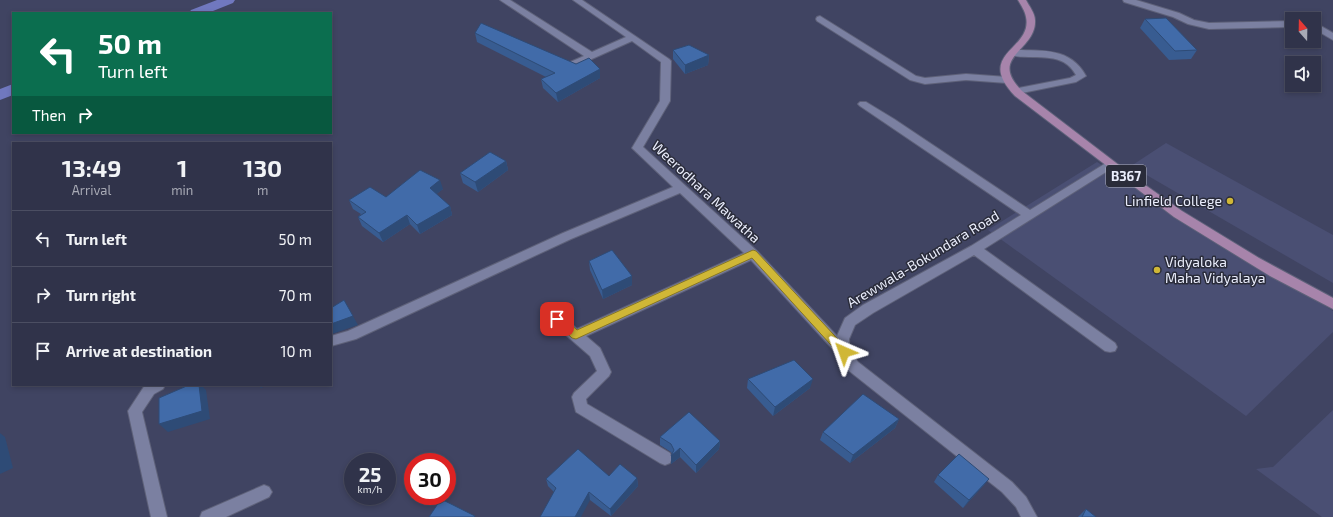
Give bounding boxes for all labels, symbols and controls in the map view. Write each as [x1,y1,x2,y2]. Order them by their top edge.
north arrow [1285,12,1321,48]
map controls [1285,12,1321,92]
text: 50 m [98,26,162,60]
icon: left [32,28,84,80]
button: sound [1285,56,1321,92]
text: Turn left [98,60,168,82]
icon: right [74,104,96,126]
text: Then [32,106,66,124]
street label: Weerodhara Mawatha [649,137,764,246]
text: 13:49 [62,153,121,182]
text: 1 [177,153,187,182]
text: 130 [243,153,282,182]
road number: B367 [1106,165,1146,187]
text: Arrival [72,182,111,198]
text: min [171,182,193,198]
text: m [257,182,268,198]
place label: Linfield College [1125,192,1222,209]
marker: Linfield College [1225,196,1235,206]
street label: Arewwala-Bokundara Road [843,206,1002,311]
icon: left [32,228,54,250]
text: Turn left [66,230,127,248]
text: 50 m [278,230,312,248]
place label: Vidyaloka Maha Vidyalaya [1165,253,1265,286]
marker: Vidyaloka Maha Vidyalaya [1152,265,1162,275]
icon: right [32,284,54,306]
text: Turn right [66,286,136,304]
text: 70 m [279,286,312,304]
pin [540,302,574,336]
icon: arrive [546,308,568,330]
position arrow [823,331,865,373]
icon: arrive [32,340,54,362]
text: Arrive at destination [66,342,212,360]
text: 10 m [280,342,312,360]
speed limit sign: 30 [404,453,456,505]
text: 25 [359,462,381,486]
text: km/h [358,483,382,495]

